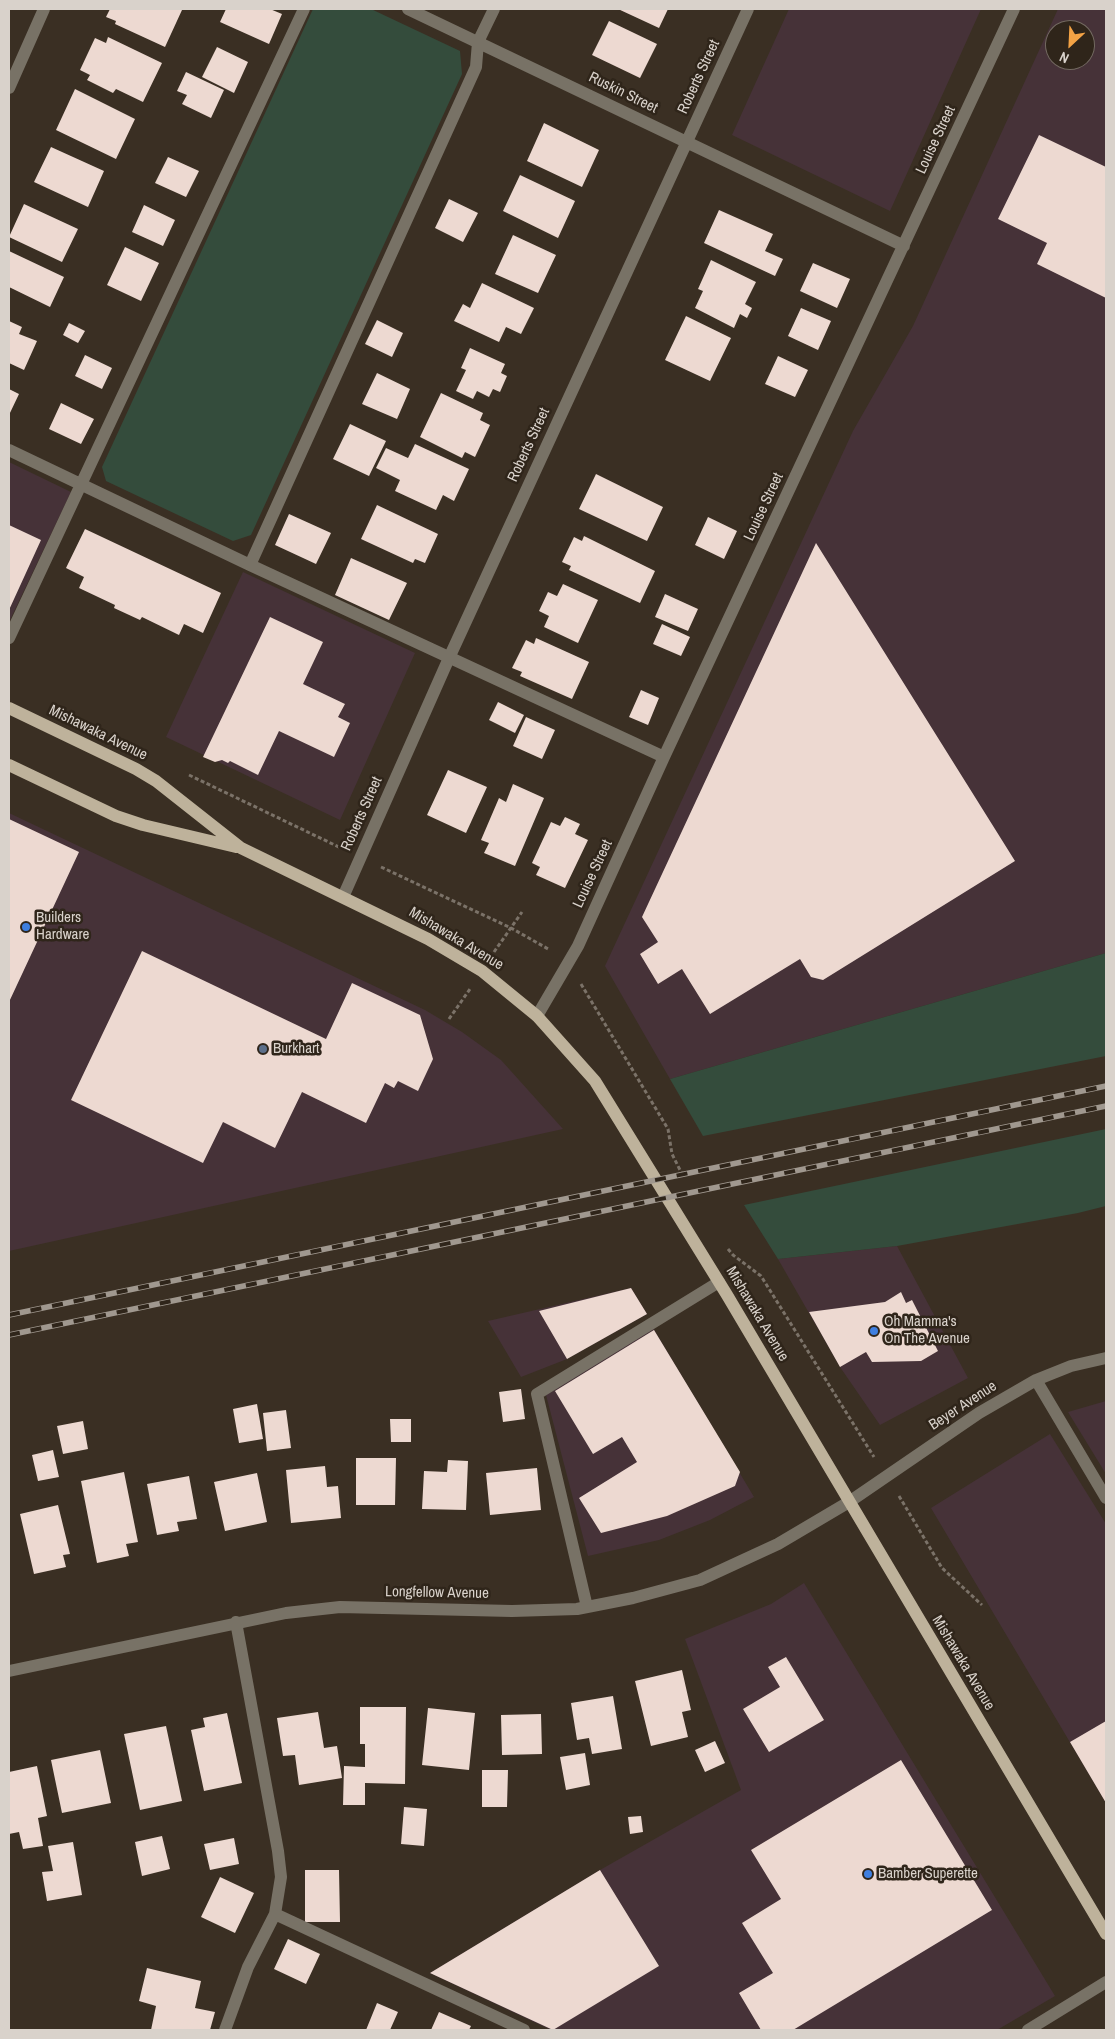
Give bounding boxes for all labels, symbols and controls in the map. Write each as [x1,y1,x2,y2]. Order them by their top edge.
north arrow [1045,20,1095,70]
street label: Roberts Street [674,37,724,117]
text: N [1057,48,1072,68]
street label: Ruskin Street [586,69,660,117]
street label: Louise Street [912,103,960,177]
street label: Roberts Street [504,405,554,485]
street label: Louise Street [740,470,788,544]
street label: Mishawaka Avenue [46,701,150,765]
street label: Roberts Street [338,774,386,854]
street label: Louise Street [569,837,617,911]
street label: Mishawaka Avenue [405,904,507,974]
place label: Builders Hardware [36,909,89,944]
marker: Builders Hardware [20,921,32,933]
place label: Burkhart [273,1040,319,1058]
marker: Burkhart [257,1043,269,1055]
street label: Mishawaka Avenue [722,1263,792,1365]
place label: Oh Mamma's On The Avenue [884,1313,970,1348]
marker: Oh Mamma's On The Avenue [868,1325,880,1337]
street label: Beyer Avenue [926,1377,1000,1435]
street label: Longfellow Avenue [385,1583,489,1603]
street label: Mishawaka Avenue [928,1612,998,1714]
place label: Bamber Superette [878,1865,978,1883]
marker: Bamber Superette [862,1868,874,1880]

